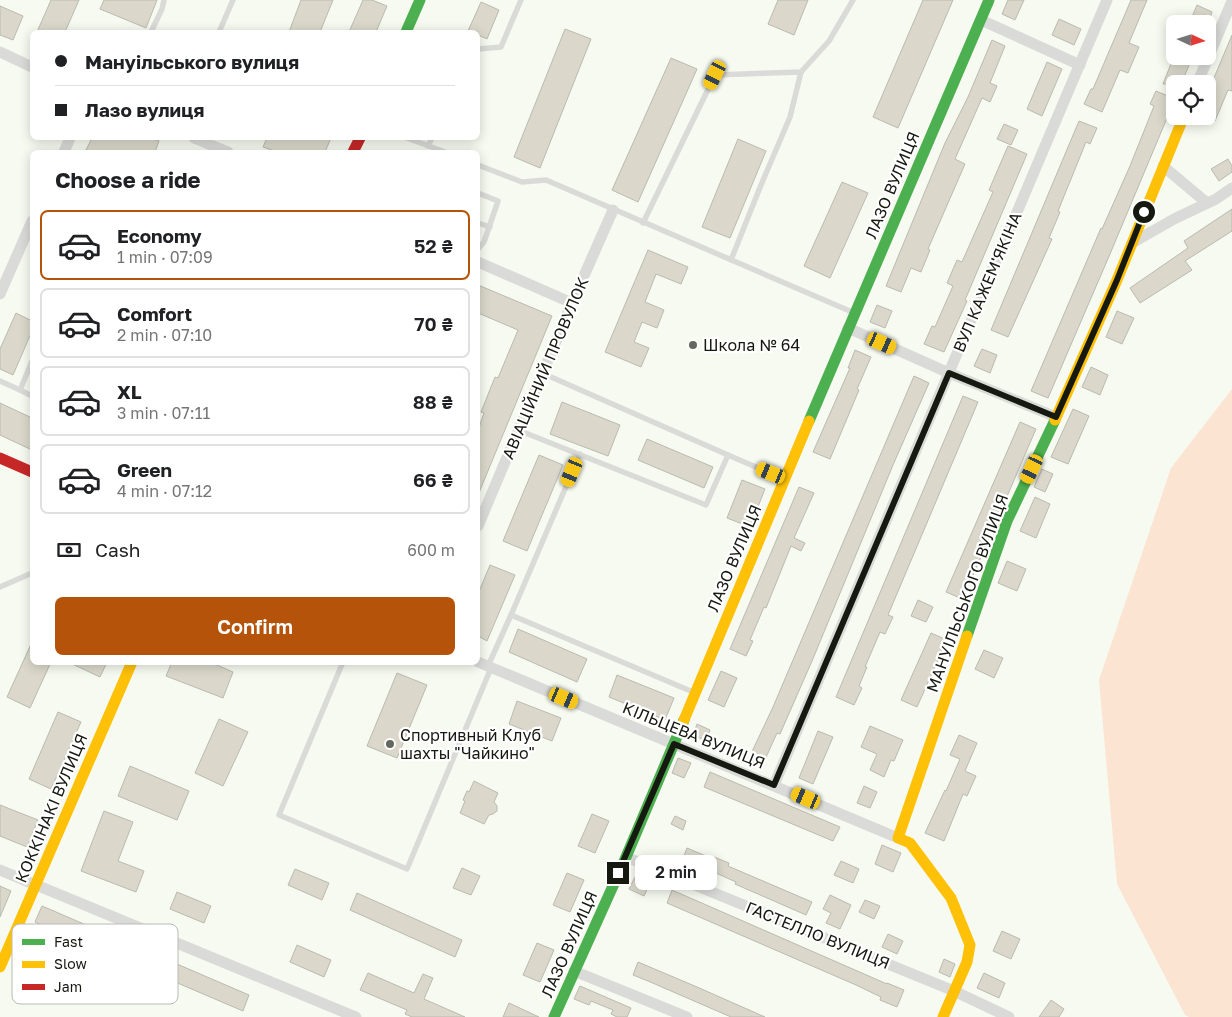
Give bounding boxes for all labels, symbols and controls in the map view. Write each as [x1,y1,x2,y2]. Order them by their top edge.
north arrow [1166,15,1216,65]
map controls [1166,15,1216,125]
text: Мануільського вулиця [85,50,299,73]
car [701,58,728,92]
button: locate [1166,75,1216,125]
text: Лазо вулиця [85,98,204,121]
street label: ЛАЗО ВУЛИЦЯ [860,128,924,242]
text: Choose a ride [55,166,201,193]
route start [1133,201,1155,223]
street label: ВУЛ КАЖЕМ'ЯКІНА [948,209,1026,355]
icon: car [57,223,102,268]
text: Economy [117,224,202,247]
text: 52 ₴ [414,234,453,257]
text: 1 min · 07:09 [117,247,213,267]
street label: АВІАЦІЙНИЙ ПРОВУЛОК [498,274,592,462]
icon: car [57,301,102,346]
text: Comfort [117,302,192,325]
text: 70 ₴ [414,312,453,335]
text: 2 min · 07:10 [117,325,212,345]
car [865,330,898,356]
place label: Школа № 64 [703,335,800,355]
marker: Школа № 64 [687,339,699,351]
icon: car [57,379,102,424]
text: XL [117,380,142,403]
text: 88 ₴ [413,390,453,413]
text: 3 min · 07:11 [117,403,210,423]
car [1018,452,1045,486]
car [559,455,584,489]
icon: car [57,457,102,502]
text: Green [117,458,172,481]
car [754,460,787,486]
text: 66 ₴ [413,468,453,491]
text: 4 min · 07:12 [117,481,212,501]
street label: МАНУІЛЬСЬКОГО ВУЛИЦЯ [922,491,1012,695]
street label: ЛАЗО ВУЛИЦЯ [702,501,766,615]
icon: cash [55,536,83,564]
text: Cash [95,538,140,561]
text: 600 m [407,540,455,560]
button: Confirm [55,597,455,655]
car [547,685,580,711]
street label: КІЛЬЦЕВА ВУЛИЦЯ [620,697,768,773]
place label: Спортивный Клуб шахты "Чайкино" [400,725,541,763]
street label: КОККІНАКІ ВУЛИЦЯ [11,730,91,886]
marker: Спортивный Клуб шахты "Чайкино" [384,738,396,750]
car [789,785,822,811]
callout: 2 min [636,856,718,890]
route end [607,862,629,884]
text: 2 min [655,862,697,882]
street label: ЛАЗО ВУЛИЦЯ [537,888,601,1000]
street label: ГАСТЕЛЛО ВУЛИЦЯ [743,897,893,973]
legend [12,924,178,1004]
text: Fast [54,933,83,950]
text: Slow [54,955,87,972]
text: Jam [54,978,82,995]

